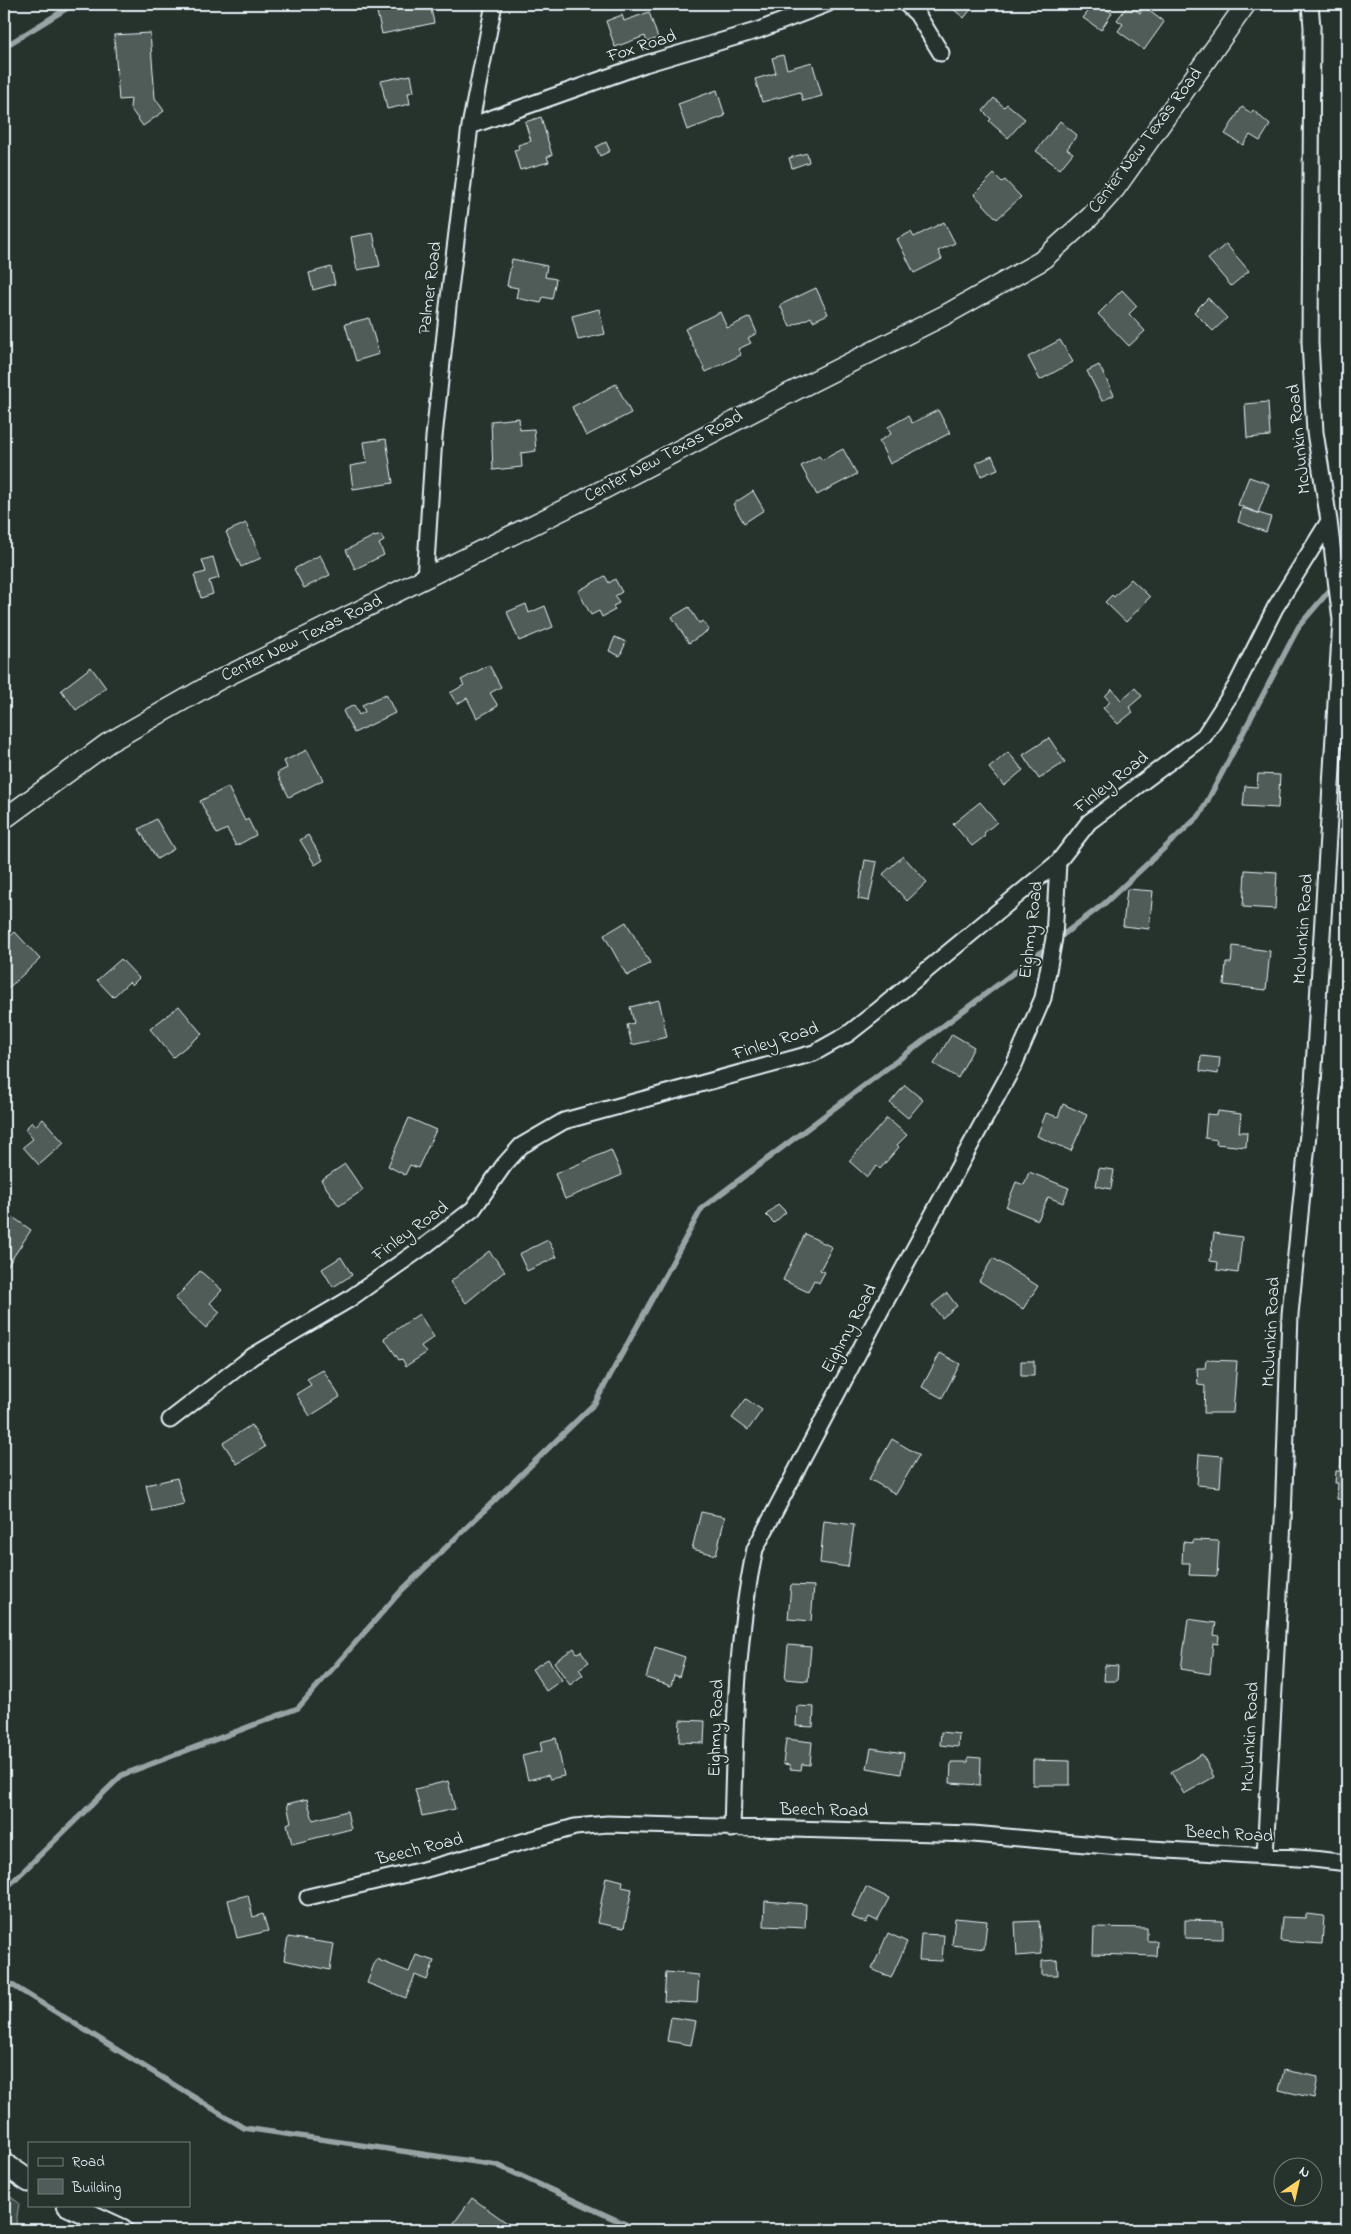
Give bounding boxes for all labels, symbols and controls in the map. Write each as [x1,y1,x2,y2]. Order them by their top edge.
street label: Fox Road [603,24,680,71]
street label: Center New Texas Road [1083,63,1209,219]
street label: Palmer Road [412,240,450,336]
street label: McJunkin Road [1281,383,1319,495]
street label: Center New Texas Road [580,404,748,510]
street label: Center New Texas Road [217,589,387,689]
street label: Finley Road [1068,746,1155,821]
street label: McJunkin Road [1287,873,1321,985]
street label: Eighmy Road [1013,880,1052,980]
street label: Finley Road [729,1016,822,1068]
street label: Finley Road [367,1195,454,1269]
street label: McJunkin Road [1256,1276,1288,1388]
street label: Eighmy Road [816,1280,885,1379]
street label: Eighmy Road [702,1679,733,1777]
street label: McJunkin Road [1235,1681,1267,1793]
street label: Beech Road [779,1797,868,1825]
street label: Beech Road [1183,1820,1274,1850]
street label: Beech Road [373,1827,466,1874]
legend [28,2142,190,2206]
text: Road [72,2151,105,2173]
north arrow [1274,2156,1324,2206]
text: N [1295,2161,1314,2184]
text: Building [71,2177,121,2200]

